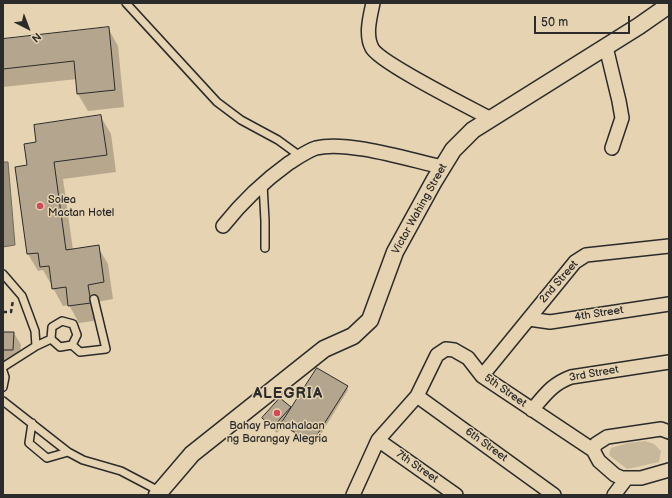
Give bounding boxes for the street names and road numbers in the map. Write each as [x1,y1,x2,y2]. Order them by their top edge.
street label: Victor Wahing Street [390,161,450,257]
street label: 2nd Street [537,258,581,306]
street label: 4th Street [574,304,624,324]
street label: 3rd Street [568,363,620,385]
street label: 5th Street [481,372,529,410]
street label: 6th Street [462,425,510,465]
street label: 7th Street [394,448,440,486]

